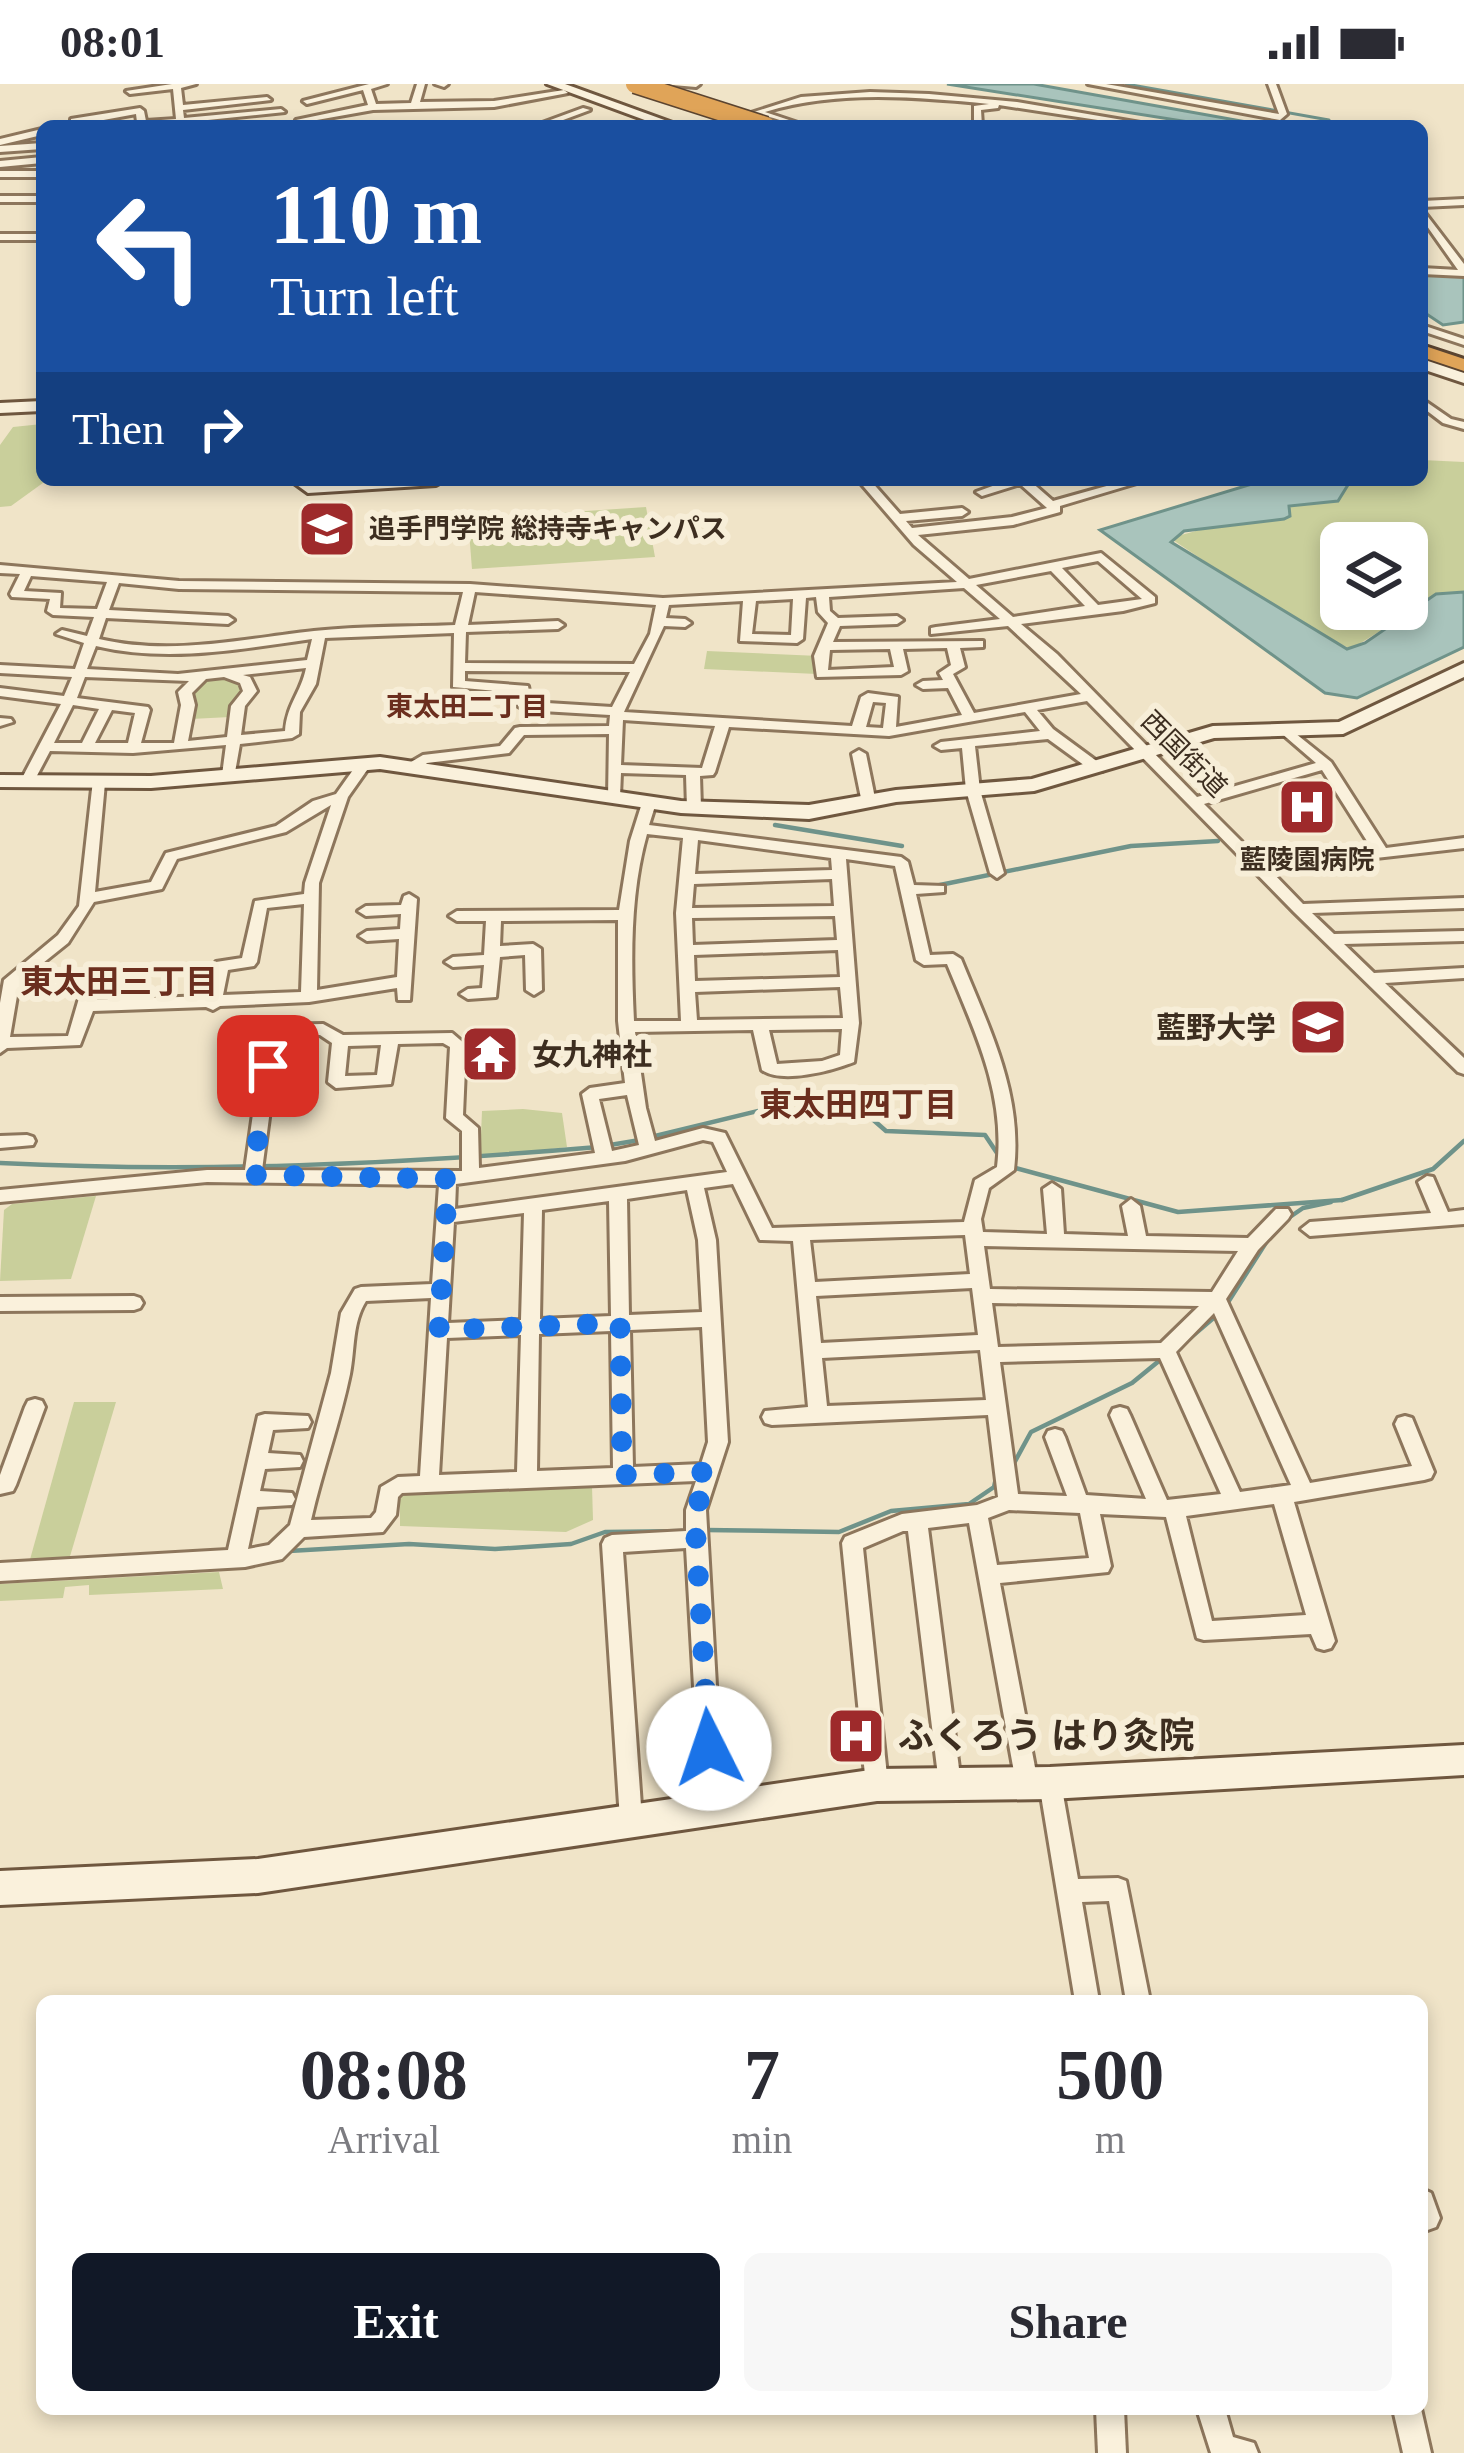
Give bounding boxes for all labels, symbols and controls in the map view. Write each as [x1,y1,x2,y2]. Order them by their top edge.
text: 08:01 [60,17,165,67]
icon: left [72,168,228,324]
text: 110 m [270,168,482,261]
text: Turn left [270,267,459,327]
icon: right [188,396,254,462]
text: Then [72,404,164,454]
school or university icon: 追手門学院 総持寺キャンパス [296,498,358,560]
place label: 追手門学院 総持寺キャンパス [369,514,727,544]
map controls [1320,522,1428,630]
button: layers [1320,522,1428,630]
district label: 東太田二丁目 [386,692,548,722]
street label: 西国街道 [1135,705,1233,803]
hospital icon: 藍陵園病院 [1276,776,1338,838]
place label: 藍陵園病院 [1240,845,1375,875]
district label: 東太田三丁目 [20,964,218,1000]
school or university icon: 藍野大学 [1287,996,1349,1058]
place label: 藍野大学 [1156,1011,1276,1044]
pin [217,1015,319,1117]
temple icon: 女九神社 [459,1023,521,1085]
icon: arrive [235,1033,301,1099]
place label: 女九神社 [532,1038,652,1071]
district label: 東太田四丁目 [759,1087,957,1123]
position arrow [646,1685,772,1811]
hospital icon: ふくろう はり灸院 [825,1705,887,1767]
place label: ふくろう はり灸院 [898,1716,1195,1756]
text: 08:08 [300,2035,468,2115]
text: 7 [744,2035,780,2115]
text: 500 [1056,2035,1164,2115]
text: Arrival [328,2118,440,2161]
text: min [732,2118,792,2161]
text: m [1095,2118,1125,2161]
button: Exit [72,2253,720,2391]
button: Share [744,2253,1392,2391]

